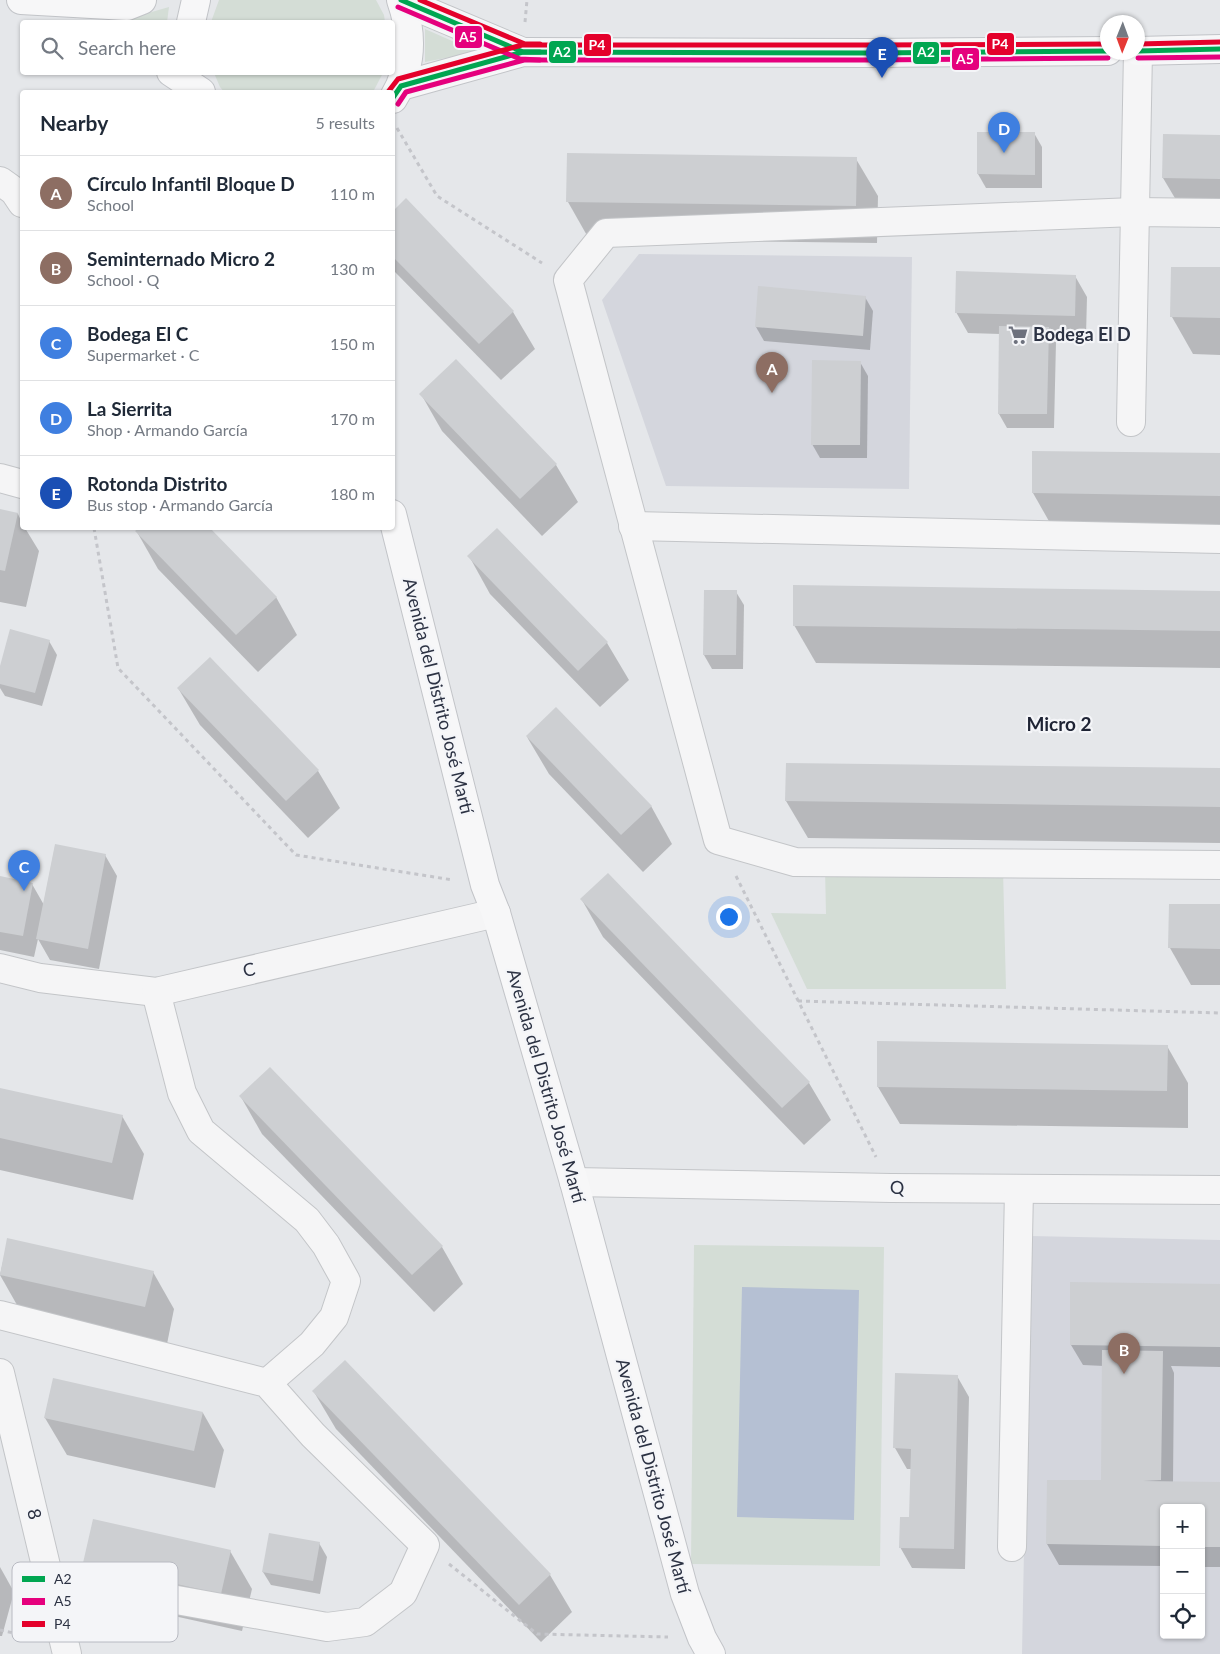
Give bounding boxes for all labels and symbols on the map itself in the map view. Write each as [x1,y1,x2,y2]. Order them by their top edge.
north arrow [1100,15,1145,60]
line badge: A5 [454,25,483,49]
text: A5 [458,28,477,45]
line badge: P4 [986,32,1015,56]
line badge: P4 [583,33,612,57]
text: P4 [992,35,1008,52]
text: P4 [589,36,605,53]
pin: E [866,37,898,78]
line badge: A2 [548,40,577,64]
line badge: A2 [912,41,940,65]
text: A2 [552,43,571,60]
text: A2 [916,43,935,60]
line badge: A5 [951,47,980,71]
text: A5 [955,50,974,67]
pin: D [988,112,1020,153]
place label: Bodega El D [1033,323,1131,345]
supermarket icon: Bodega El D [1007,324,1029,346]
pin: A [756,352,788,393]
street label: Avenida del Distrito José Martí [399,575,479,817]
district label: Micro 2 [1026,712,1092,735]
pin: C [8,850,40,891]
your location [716,904,742,930]
street label: C [240,957,257,981]
street label: Avenida del Distrito José Martí [503,966,591,1206]
street label: Q [890,1176,905,1198]
pin: B [1108,1333,1140,1374]
street label: Avenida del Distrito José Martí [612,1356,696,1597]
street label: 8 [23,1506,47,1521]
legend [12,1562,178,1642]
text: A2 [54,1570,72,1587]
text: A5 [54,1592,72,1609]
text: P4 [54,1615,71,1632]

